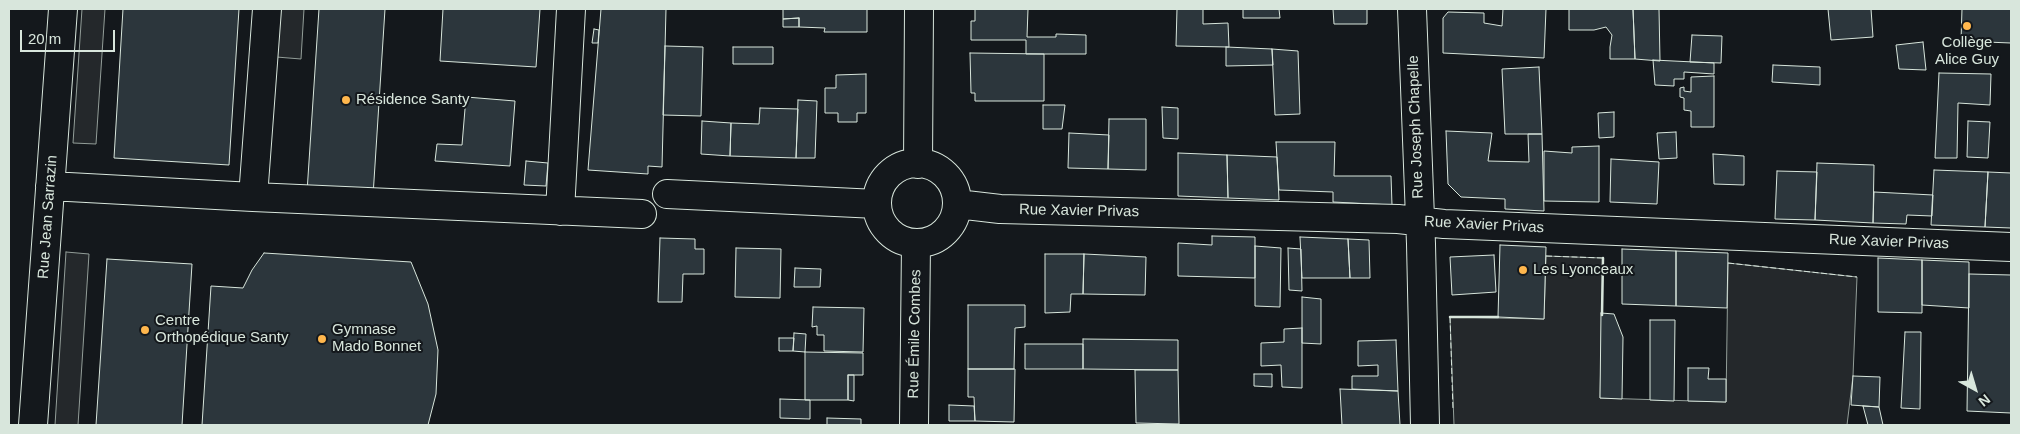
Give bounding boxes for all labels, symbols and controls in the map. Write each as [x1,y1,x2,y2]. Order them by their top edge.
scale bar [22,20,118,52]
marker: Collège Alice Guy [1961,20,1973,32]
text: 20 m [28,30,61,47]
place label: Collège Alice Guy [1935,34,1999,69]
street label: Rue Joseph Chapelle [1405,55,1427,199]
place label: Résidence Santy [356,91,469,109]
marker: Résidence Santy [340,94,352,106]
street label: Rue Jean Sarrazin [35,154,61,280]
street label: Rue Xavier Privas [1019,201,1139,221]
street label: Rue Xavier Privas [1424,213,1544,237]
street label: Rue Xavier Privas [1829,231,1949,253]
place label: Les Lyonceaux [1533,261,1633,279]
marker: Les Lyonceaux [1517,264,1529,276]
street label: Rue Émile Combes [905,269,925,399]
place label: Centre Orthopédique Santy [155,312,288,347]
place label: Gymnase Mado Bonnet [332,321,421,356]
marker: Centre Orthopédique Santy [139,324,151,336]
marker: Gymnase Mado Bonnet [316,333,328,345]
north arrow [1950,364,2000,414]
text: N [1975,391,1993,410]

